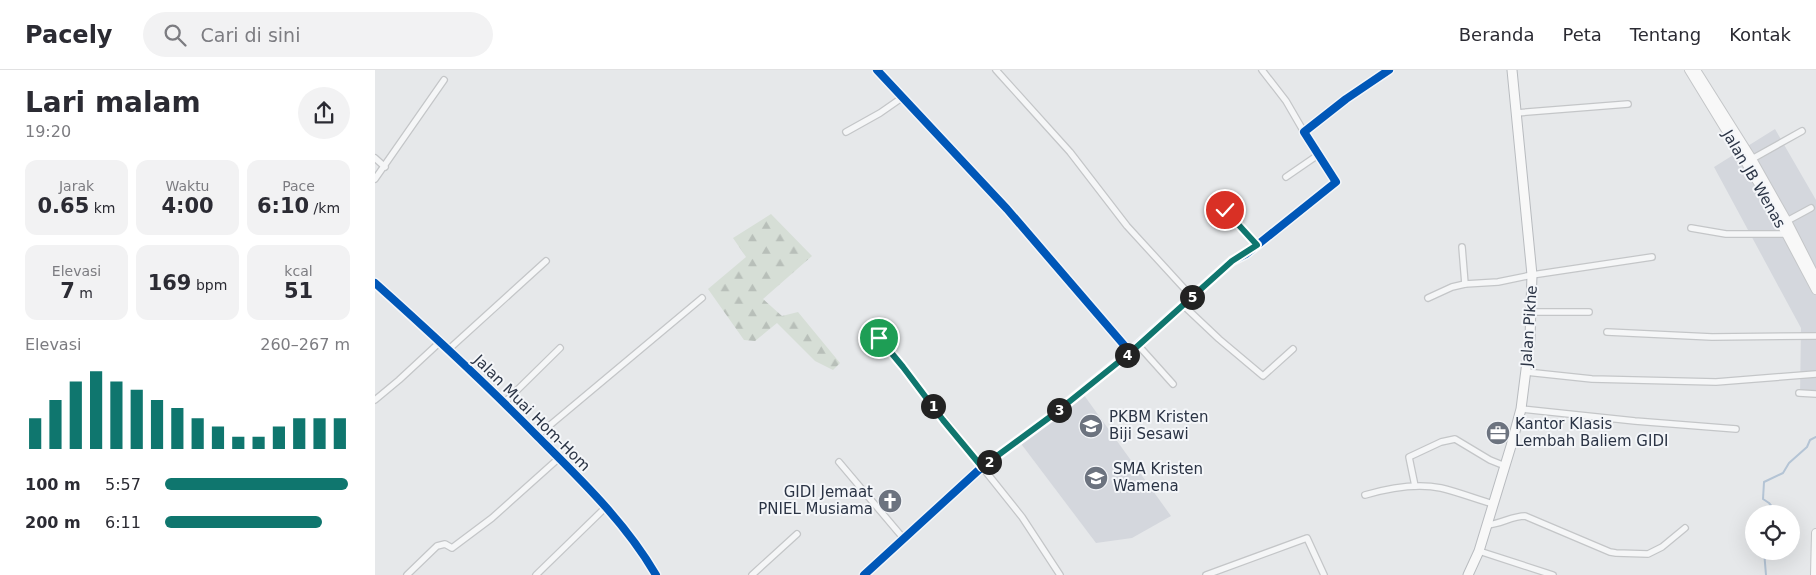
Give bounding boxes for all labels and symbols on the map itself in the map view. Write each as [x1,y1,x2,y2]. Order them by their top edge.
street label: Jalan JB Wenas [1718,126,1789,231]
pin [1204,189,1246,231]
pin: 5 [1179,284,1205,310]
street label: Jalan Pikhe [1517,285,1541,368]
pin [858,317,900,359]
pin: 4 [1115,342,1139,368]
street label: Jalan Muai Hom-Hom [469,350,594,475]
pin: 1 [921,394,945,418]
pin: 3 [1047,398,1071,422]
place label: PKBM Kristen Biji Sesawi [1109,408,1209,443]
school or university icon: PKBM Kristen Biji Sesawi [1078,413,1104,439]
place label: Kantor Klasis Lembah Baliem GIDI [1515,415,1668,450]
office icon: Kantor Klasis Lembah Baliem GIDI [1485,420,1511,446]
pin: 2 [977,450,1001,474]
place label: SMA Kristen Wamena [1113,460,1203,495]
school or university icon: SMA Kristen Wamena [1083,465,1109,491]
place label: GIDI Jemaat PNIEL Musiama [758,483,873,518]
church icon: GIDI Jemaat PNIEL Musiama [877,488,903,514]

